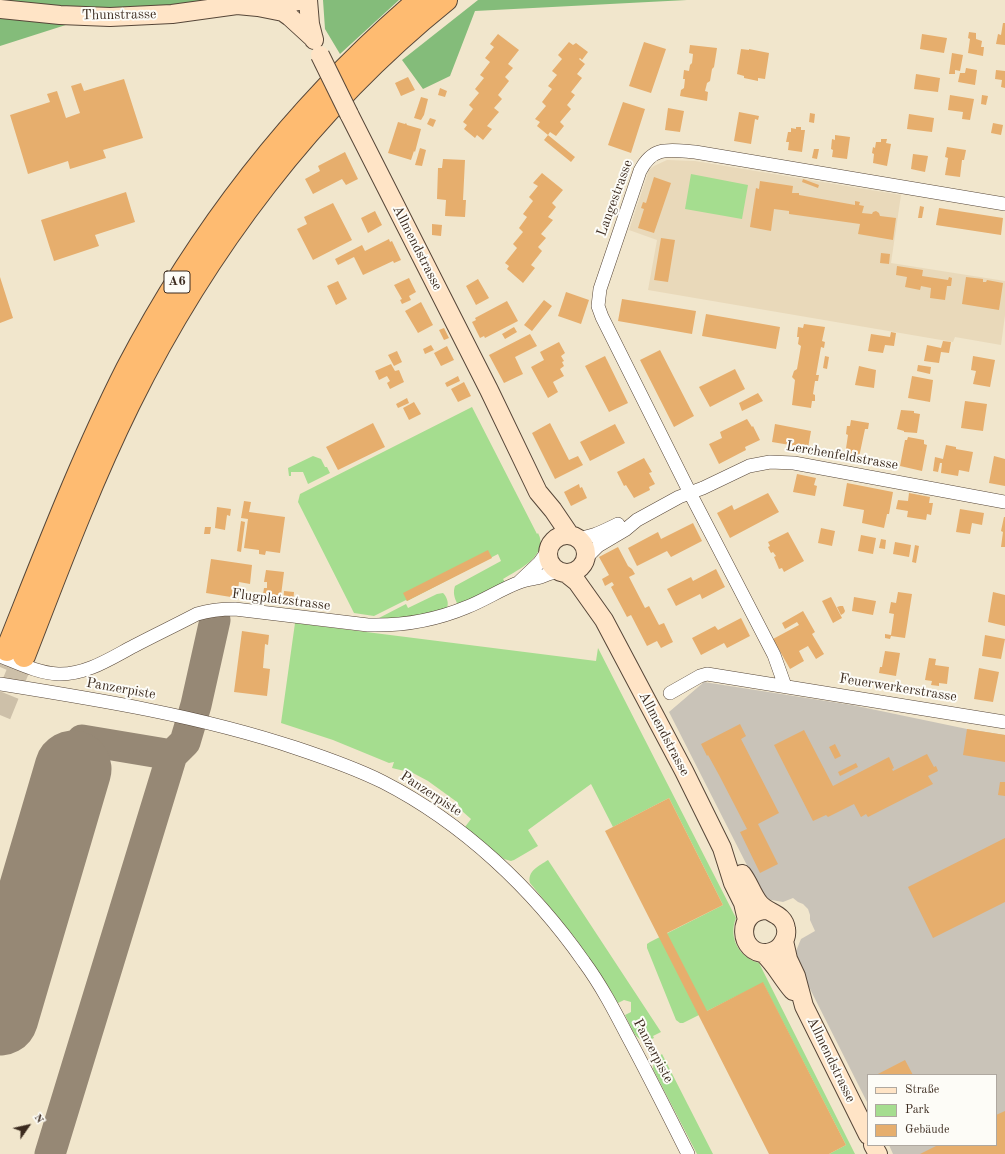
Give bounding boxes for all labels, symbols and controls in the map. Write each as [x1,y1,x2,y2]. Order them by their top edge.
street label: Thunstrasse [81,6,157,24]
street label: Langestrasse [593,158,637,238]
street label: Allmendstrasse [388,203,446,293]
road number: A6 [164,271,190,293]
street label: Lerchenfeldstrasse [785,438,899,474]
street label: Flugplatzstrasse [231,586,331,614]
street label: Feuerwerkerstrasse [838,670,958,706]
street label: Panzerpiste [85,675,157,703]
street label: Allmendstrasse [635,689,693,779]
street label: Panzerpiste [397,768,465,820]
street label: Allmendstrasse [803,1015,859,1105]
street label: Panzerpiste [629,1016,677,1086]
legend [867,1074,997,1146]
text: Straße [905,1084,939,1096]
text: Park [905,1104,930,1116]
north arrow [8,1106,48,1146]
text: N [31,1112,45,1126]
text: Gebäude [905,1124,949,1136]

